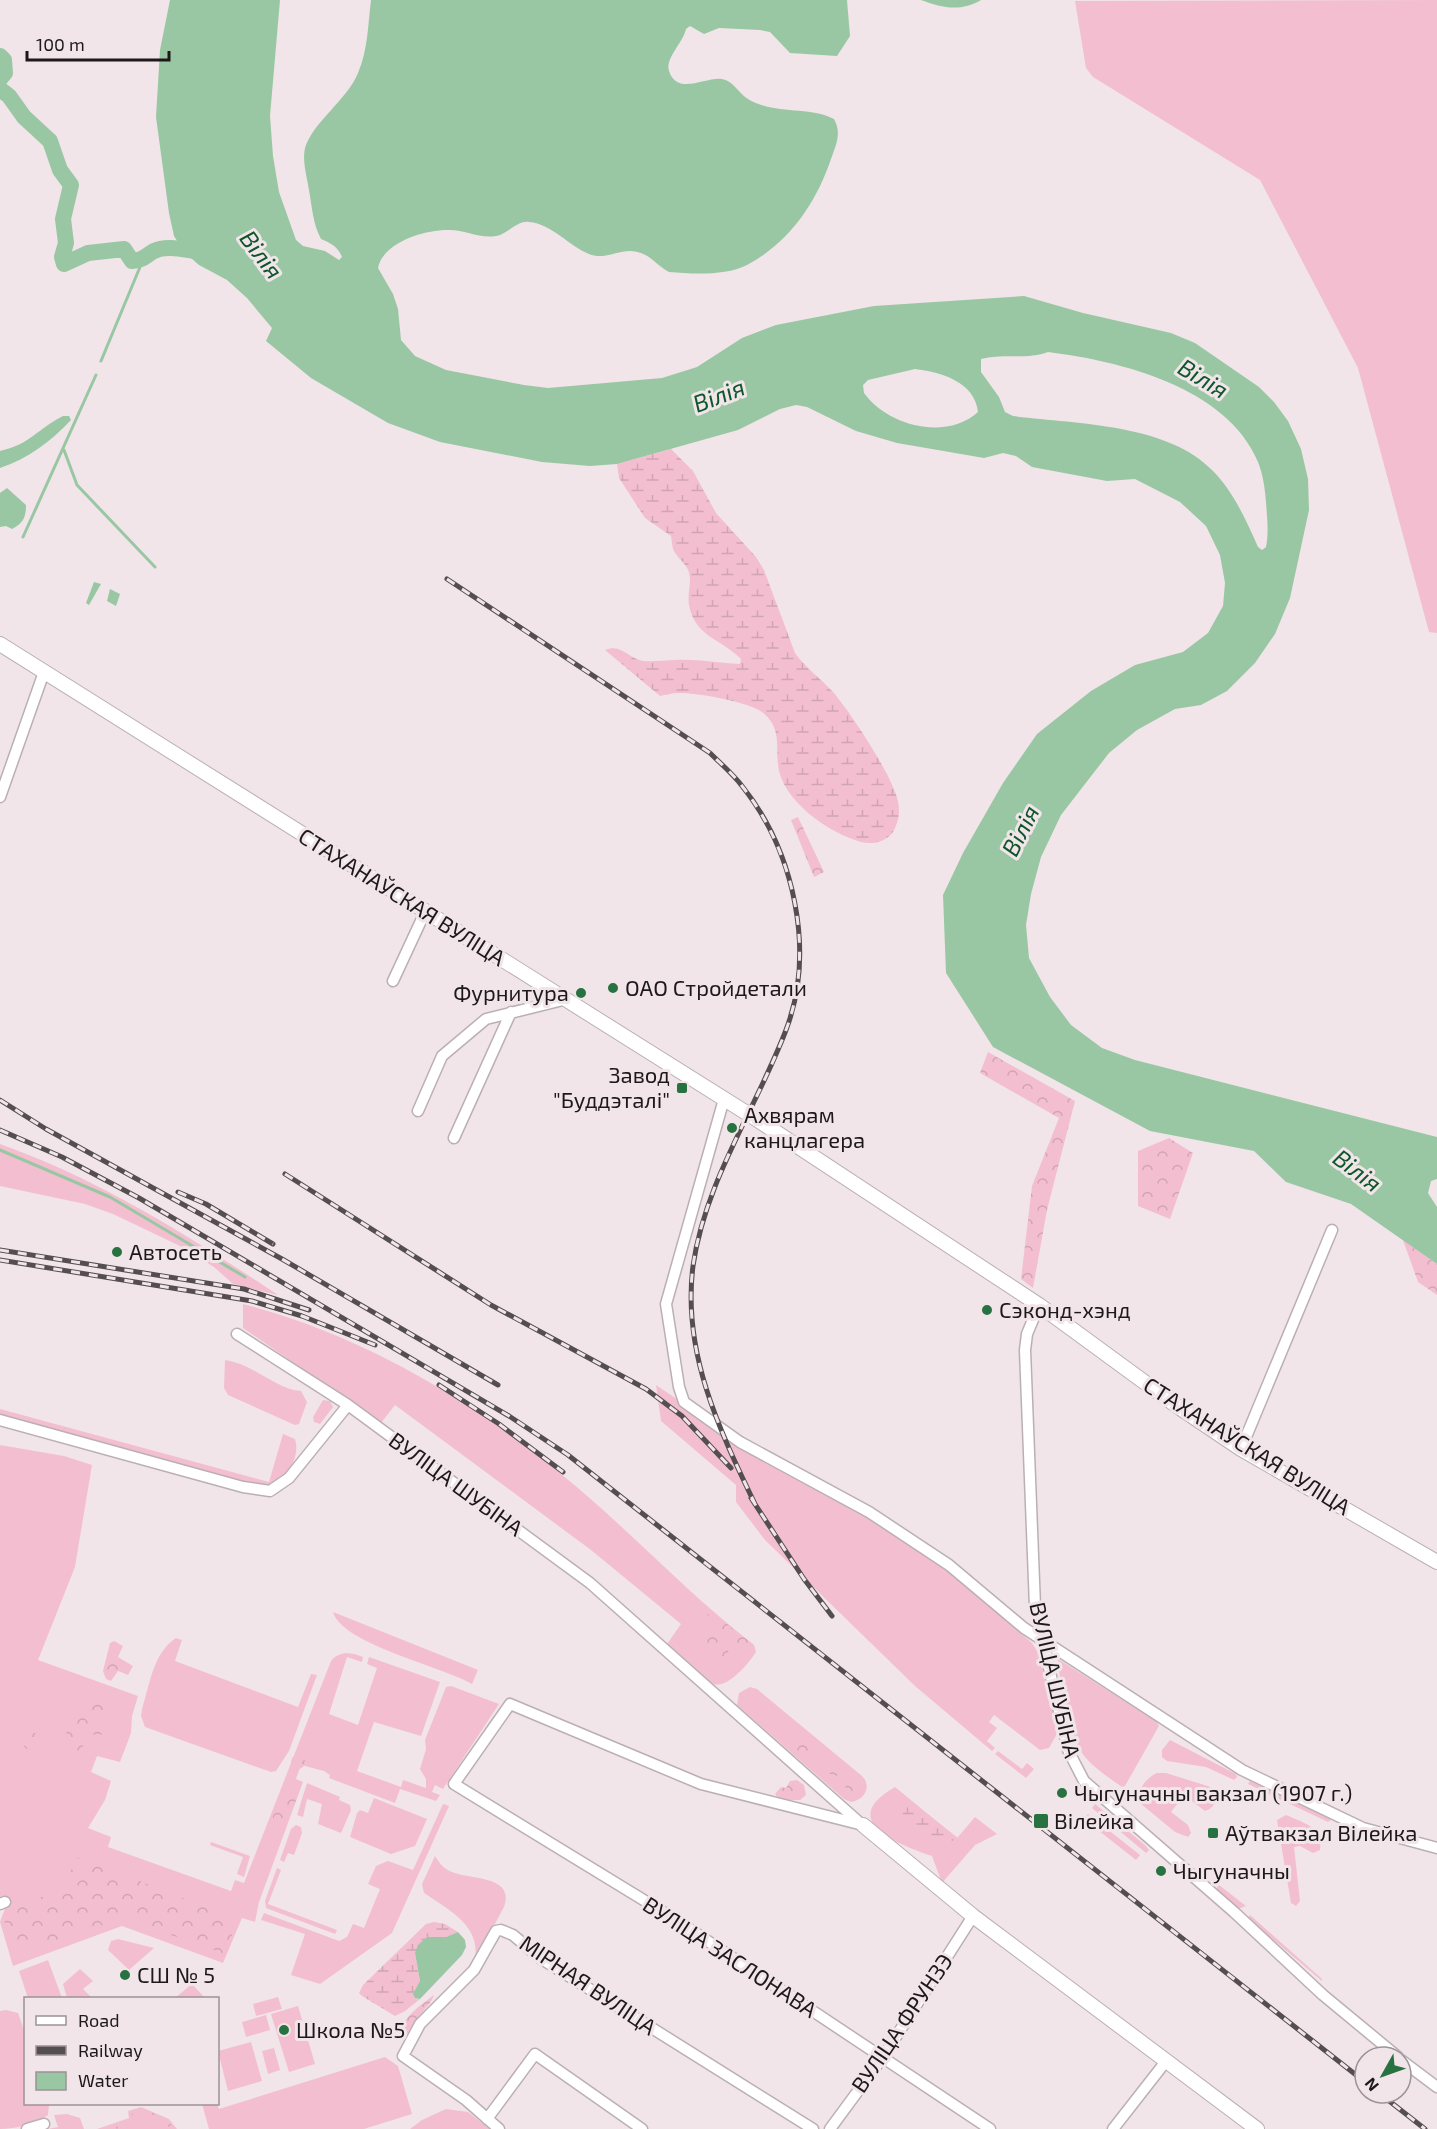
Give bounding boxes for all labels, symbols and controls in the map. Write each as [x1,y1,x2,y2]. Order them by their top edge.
scale bar [27,24,170,62]
text: 100 m [36,33,85,55]
water label: Вілія [235,224,290,284]
water label: Вілія [1174,352,1234,404]
water label: Вілія [688,372,748,418]
water label: Вілія [995,800,1045,861]
street label: СТАХАНАЎСКАЯ ВУЛІЦА [294,822,511,971]
place label: ОАО Стройдетали [625,974,807,1000]
place label: Фурнитура [453,979,569,1006]
marker: ОАО Стройдетали [606,981,620,995]
marker: Фурнитура [574,986,588,1000]
place label: Завод "Буддэталі" [553,1061,670,1113]
marker: Завод "Буддэталі" [675,1081,689,1095]
place label: Ахвярам канцлагера [744,1101,865,1152]
marker: Ахвярам канцлагера [725,1121,739,1135]
water label: Вілія [1328,1142,1388,1197]
place label: Автосеть [129,1238,222,1264]
marker: Автосеть [110,1245,124,1259]
place label: Сэконд-хэнд [999,1296,1131,1322]
marker: Сэконд-хэнд [980,1303,994,1317]
street label: СТАХАНАЎСКАЯ ВУЛІЦА [1139,1371,1356,1520]
street label: ВУЛІЦА ШУБІНА [385,1426,529,1541]
street label: ВУЛІЦА ШУБІНА [1025,1599,1087,1761]
place label: Чыгуначны вакзал (1907 г.) [1074,1779,1352,1806]
marker: Чыгуначны вакзал (1907 г.) [1055,1786,1069,1800]
place label: Вілейка [1054,1807,1134,1833]
marker: Вілейка [1032,1812,1050,1830]
place label: Аўтвакзал Вілейка [1225,1819,1417,1846]
marker: Аўтвакзал Вілейка [1206,1826,1220,1840]
place label: Чыгуначны [1173,1857,1290,1884]
marker: Чыгуначны [1154,1864,1168,1878]
street label: ВУЛІЦА ЗАСЛОНАВА [639,1890,823,2022]
street label: МІРНАЯ ВУЛІЦА [515,1929,662,2040]
street label: ВУЛІЦА ФРУНЗЭ [845,1948,957,2097]
place label: СШ № 5 [137,1961,215,1987]
marker: СШ № 5 [118,1968,132,1982]
legend [24,1997,219,2105]
text: Road [78,2009,119,2031]
place label: Школа №5 [296,2016,405,2042]
marker: Школа №5 [277,2023,291,2037]
text: Railway [78,2039,143,2061]
north arrow [1353,2045,1413,2105]
text: Water [78,2069,128,2091]
text: N [1360,2074,1382,2095]

